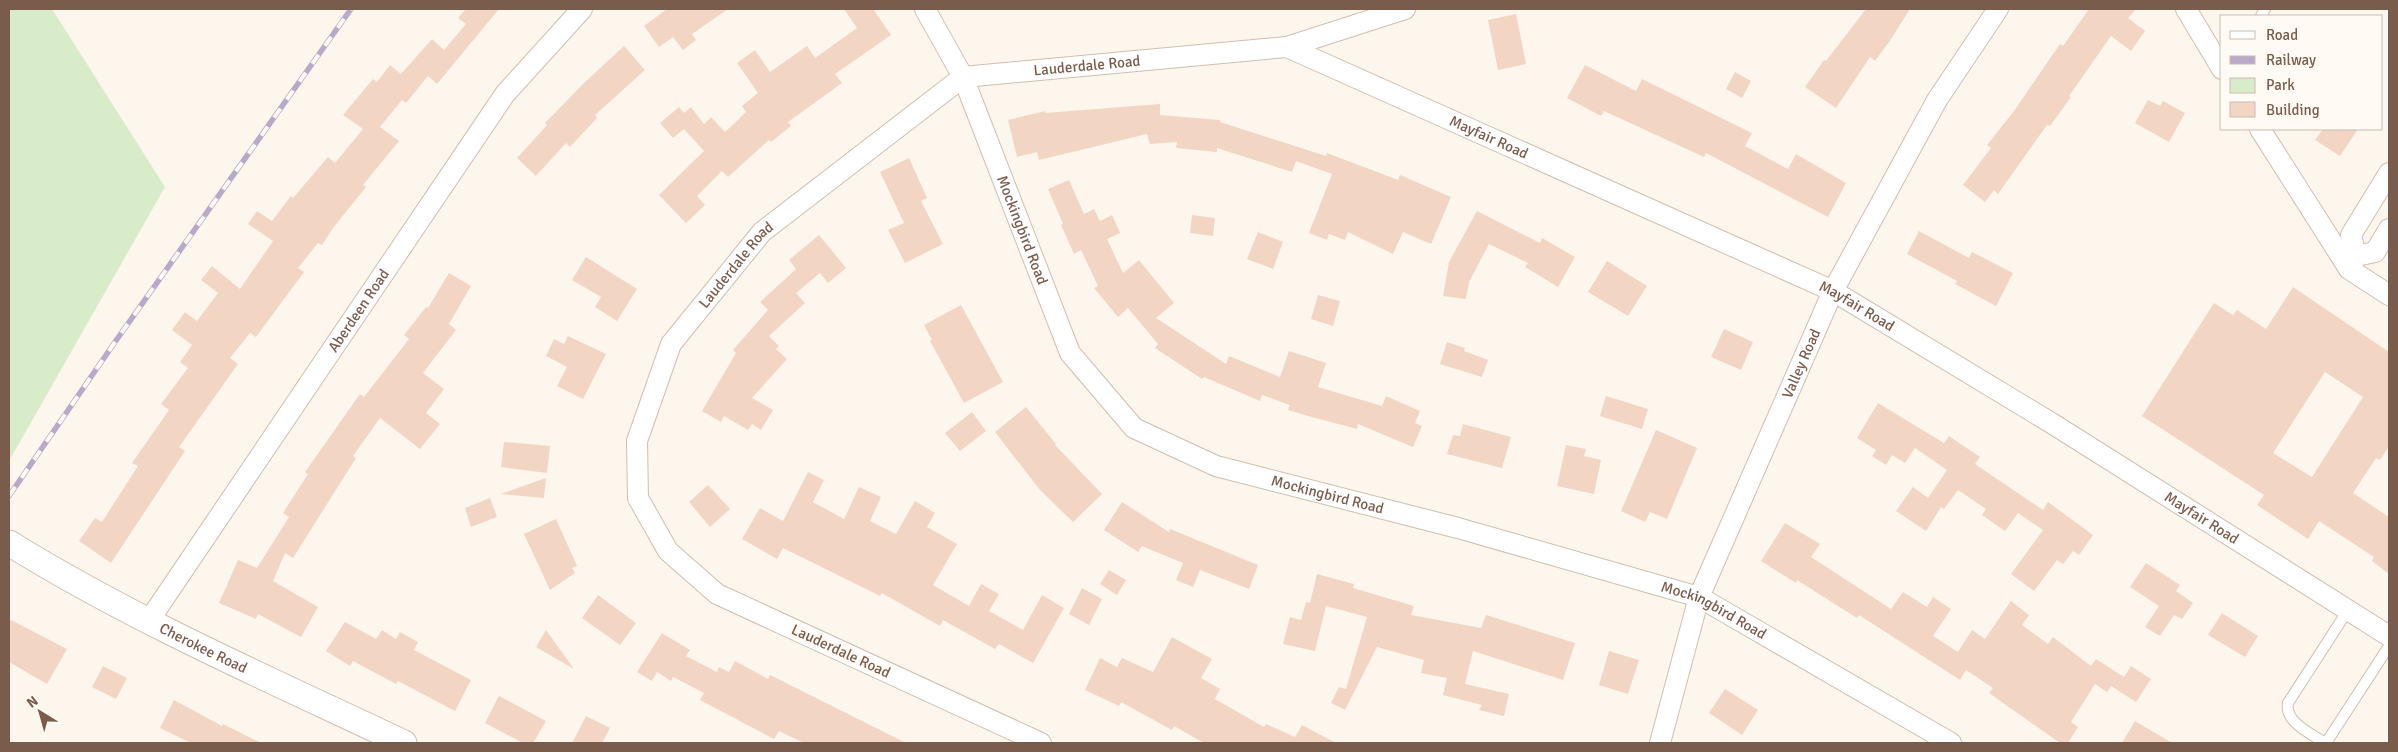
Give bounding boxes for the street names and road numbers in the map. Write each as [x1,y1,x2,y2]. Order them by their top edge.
street label: Lauderdale Road [1033,52,1141,79]
street label: Mayfair Road [1447,112,1531,163]
street label: Mockingbird Road [993,173,1052,287]
street label: Lauderdale Road [695,218,777,312]
street label: Aberdeen Road [324,265,393,356]
street label: Mayfair Road [1816,277,1898,335]
street label: Valley Road [1778,326,1824,401]
street label: Mockingbird Road [1269,472,1386,518]
street label: Mayfair Road [2161,488,2242,548]
street label: Mockingbird Road [1659,578,1770,643]
street label: Cherokee Road [156,619,250,677]
street label: Lauderdale Road [789,620,893,682]

